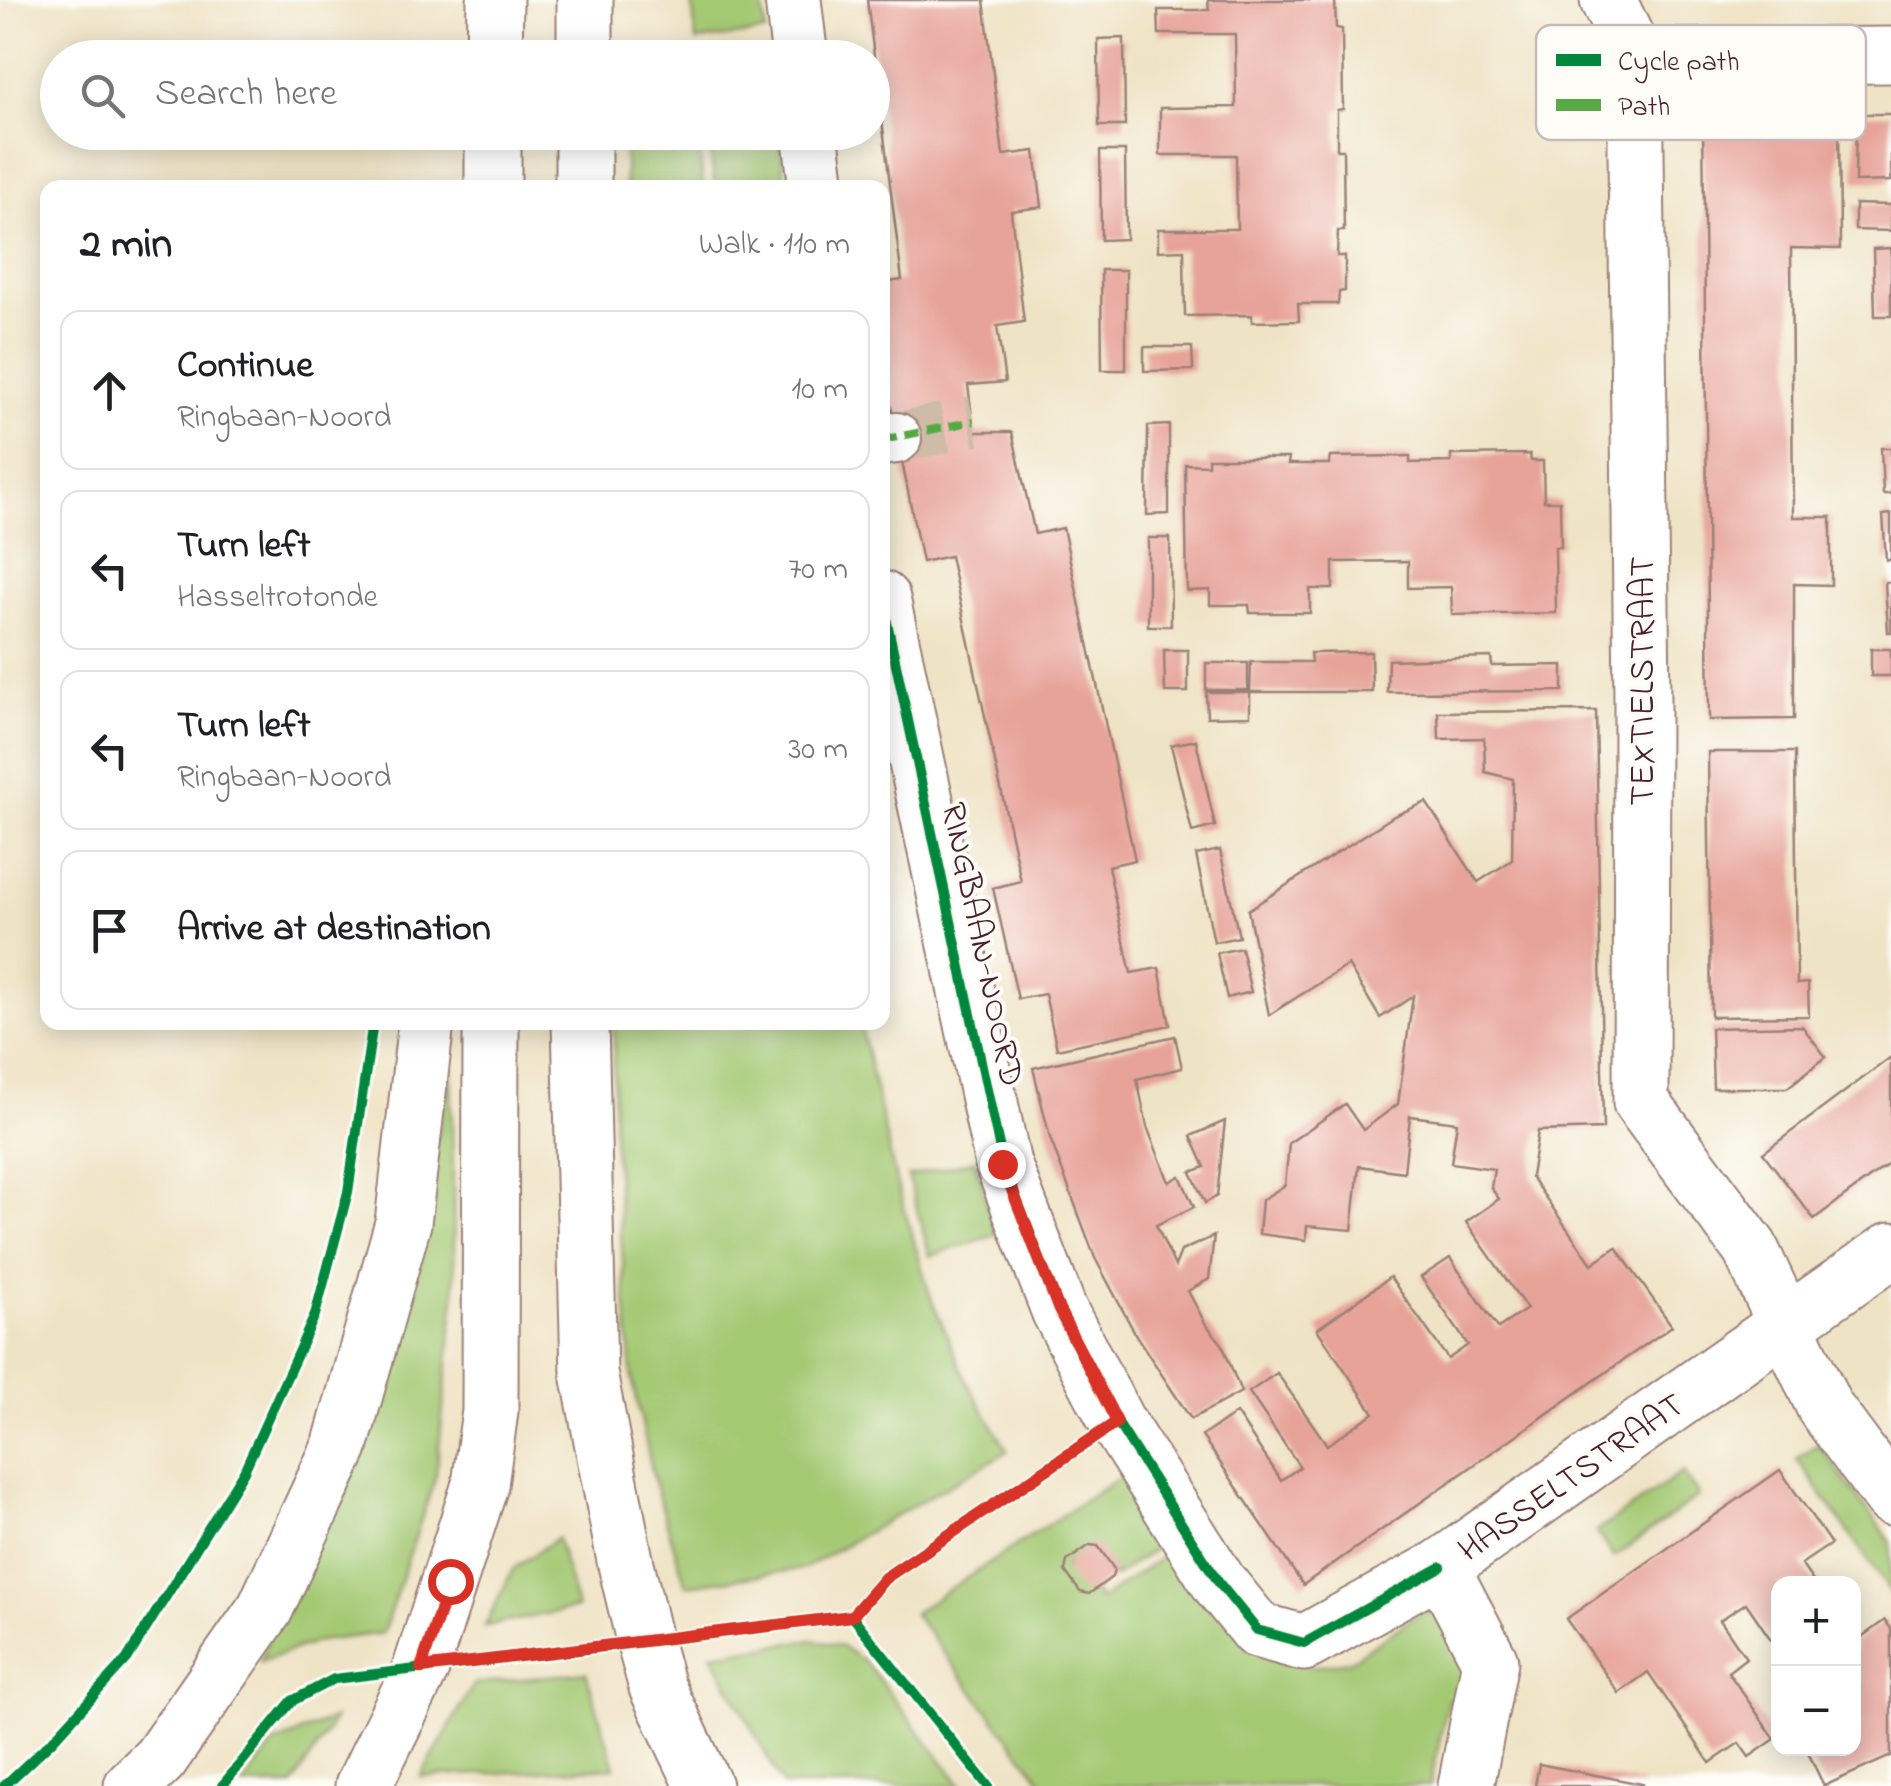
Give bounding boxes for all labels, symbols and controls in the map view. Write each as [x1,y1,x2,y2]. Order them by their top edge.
legend [1536,25,1866,140]
search box [40,40,890,150]
text: Cycle path [1618,43,1740,84]
text: Search here [155,67,337,123]
icon: search [75,68,130,123]
text: Path [1618,88,1670,129]
text: 2 min [80,215,172,276]
text: Walk · 110 m [699,222,850,269]
text: Continue [177,339,313,395]
icon: ahead [82,363,137,418]
text: 10 m [791,367,848,414]
text: Ringbaan-Noord [177,395,391,442]
text: Turn left [177,519,310,575]
icon: left [82,543,137,598]
text: 70 m [788,547,848,594]
street label: TEXTIELSTRAAT [1619,557,1670,805]
text: Hasseltrotonde [177,575,378,622]
text: Turn left [177,699,310,755]
icon: left [82,723,137,778]
text: 30 m [788,727,848,774]
text: Ringbaan-Noord [177,755,391,802]
street label: RINGBAAN-NOORD [926,798,1036,1091]
text: Arrive at destination [177,902,491,958]
icon: arrive [82,903,137,958]
route end [980,1142,1026,1188]
street label: HASSELTSTRAAT [1448,1382,1696,1576]
route start [428,1559,474,1605]
map controls [1771,1576,1861,1756]
button: + [1771,1576,1861,1666]
button: − [1771,1666,1861,1756]

